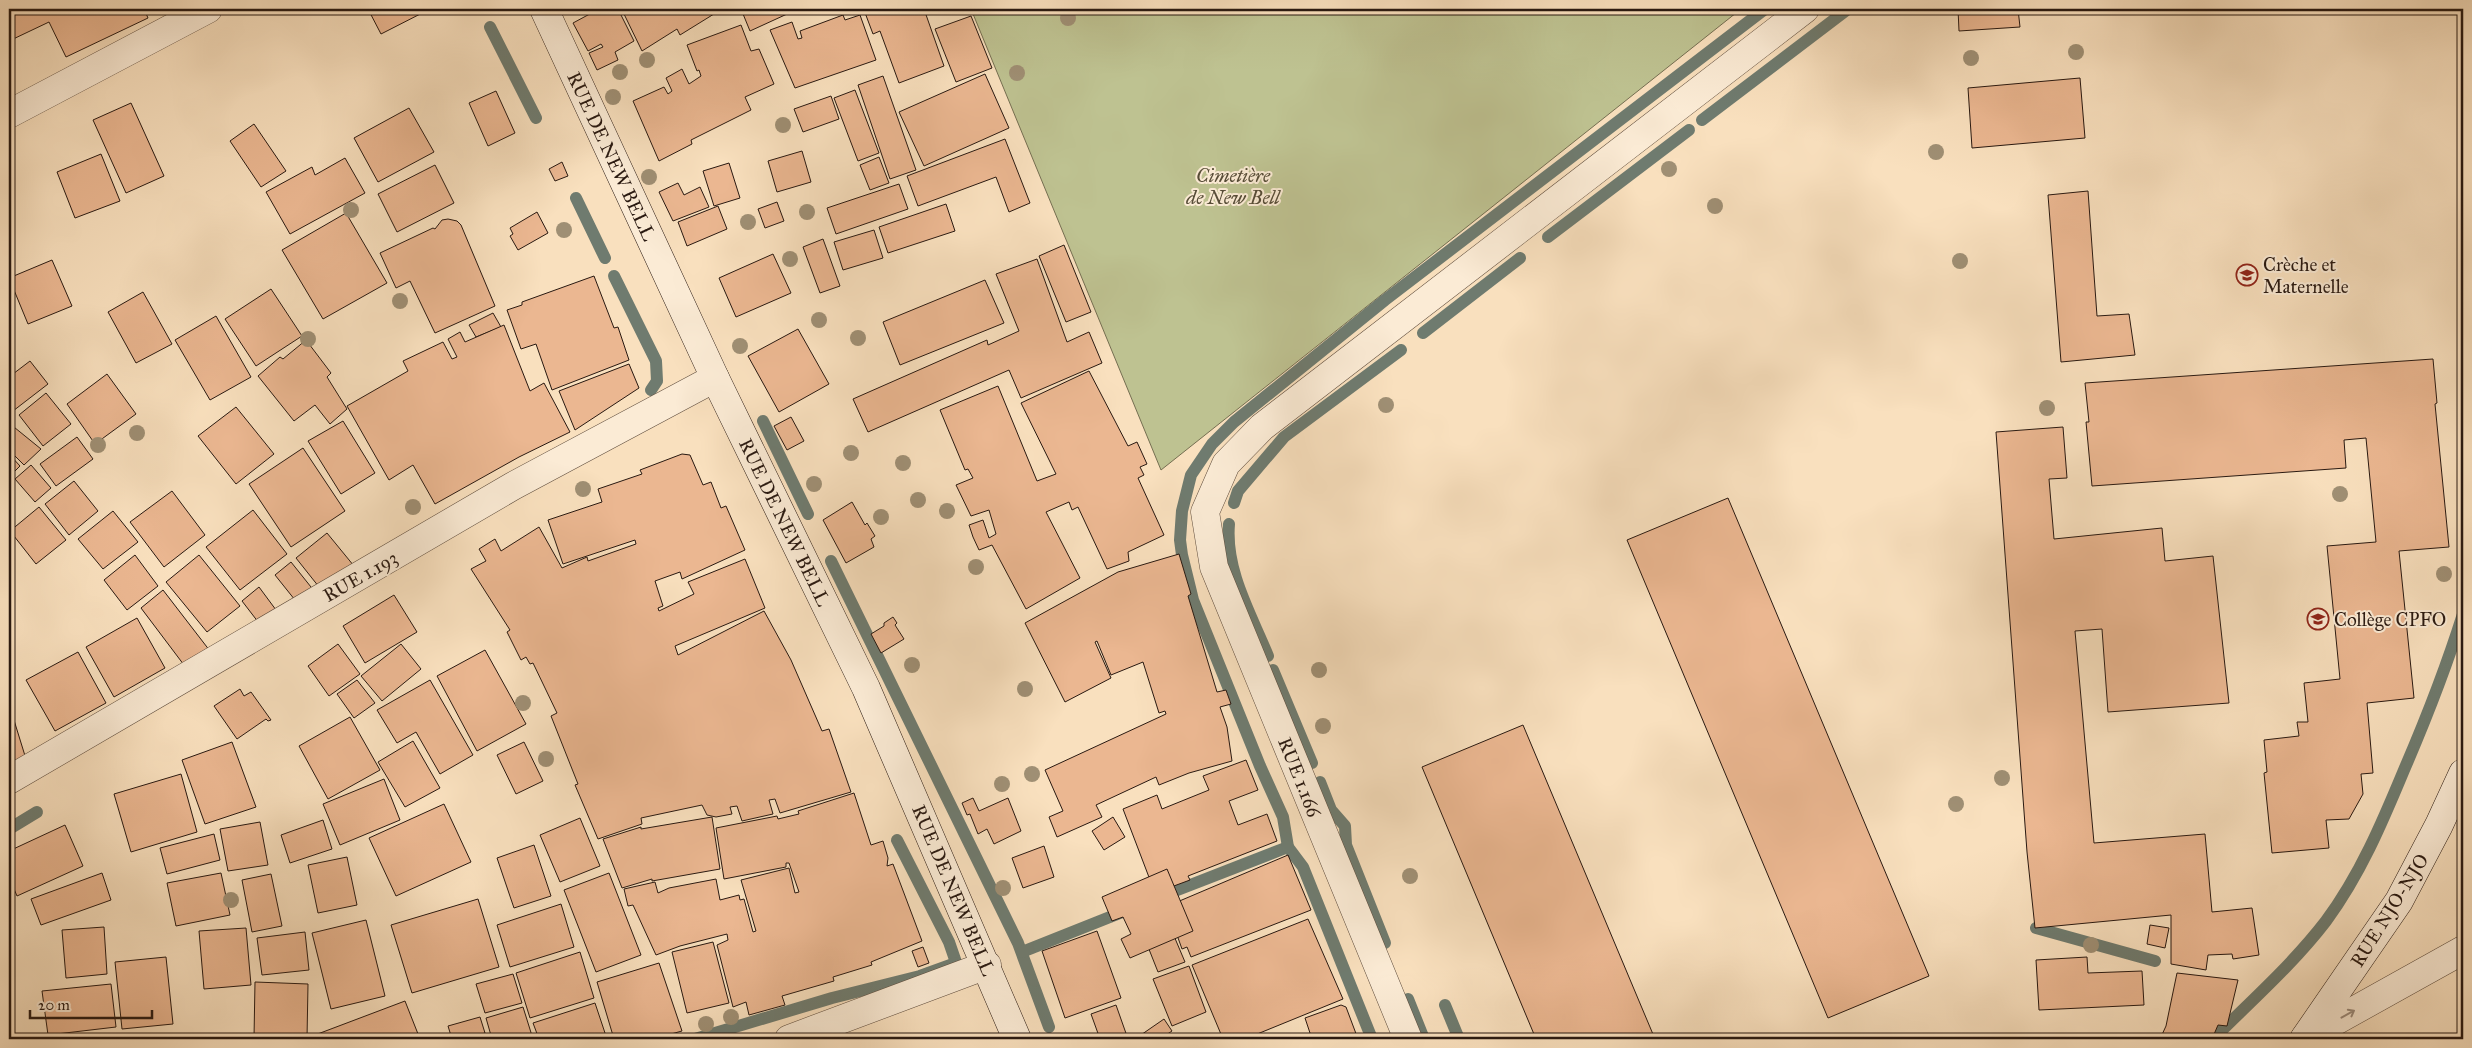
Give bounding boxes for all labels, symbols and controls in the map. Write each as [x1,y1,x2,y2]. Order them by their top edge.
street label: RUE DE NEW BELL [562,68,661,244]
park label: Cimetière de New Bell [1185,164,1282,209]
place label: Crèche et Maternelle [2263,253,2349,298]
school or university icon: Crèche et Maternelle [2235,263,2259,287]
street label: RUE DE NEW BELL [734,435,835,610]
street label: RUE 1.193 [319,546,402,607]
school or university icon: Collège CPFO [2306,607,2330,631]
place label: Collège CPFO [2334,608,2446,632]
street label: RUE 1.166 [1273,734,1326,822]
street label: RUE DE NEW BELL [907,801,1000,979]
street label: RUE NJO-NJO [2345,849,2434,972]
scale bar [30,988,152,1020]
text: 20 m [38,996,70,1014]
one-way arrow [2340,1009,2354,1019]

